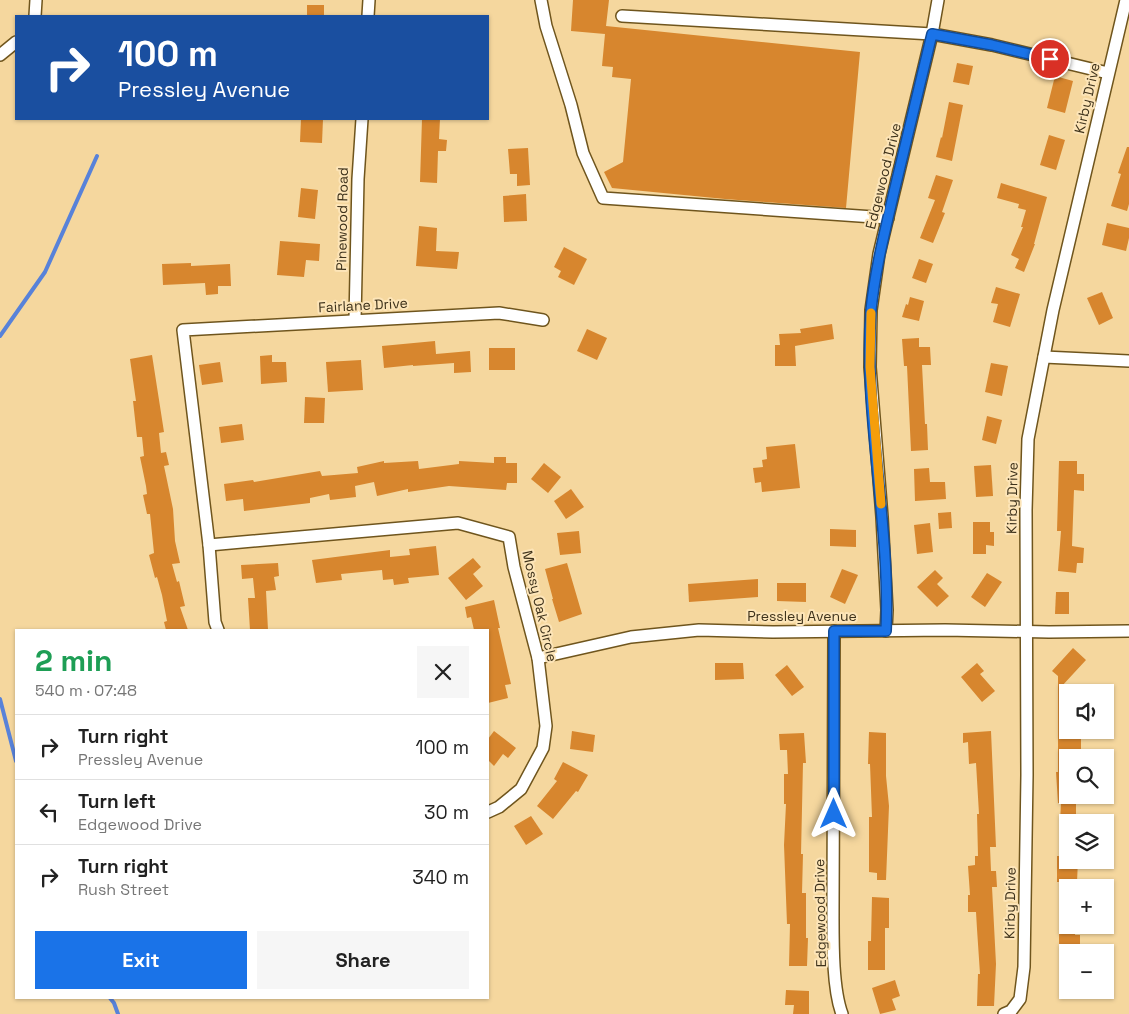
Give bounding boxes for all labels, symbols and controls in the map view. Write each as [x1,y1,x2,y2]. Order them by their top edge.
text: 100 m [118,32,218,76]
icon: right [35,35,100,100]
pin [1029,38,1071,80]
icon: arrive [1036,45,1064,73]
street label: Kirby Drive [1070,61,1104,135]
text: Pressley Avenue [118,75,290,103]
street label: Edgewood Drive [861,121,905,231]
street label: Pinewood Road [332,167,352,271]
street label: Fairlane Drive [318,294,408,316]
street label: Kirby Drive [1002,462,1022,534]
street label: Mossy Oak Circle [518,549,562,663]
street label: Pressley Avenue [747,607,857,625]
text: 2 min [35,641,113,680]
button: close [417,646,469,698]
text: 540 m · 07:48 [35,680,137,701]
map controls [1059,684,1114,999]
button: sound [1059,684,1114,739]
text: Turn right [78,724,168,749]
icon: right [35,733,63,761]
text: 100 m [415,735,469,760]
text: Pressley Avenue [78,749,203,770]
button: search [1059,749,1114,804]
position arrow [807,787,859,839]
text: Turn left [78,789,156,814]
icon: left [35,798,63,826]
text: 30 m [424,800,469,825]
text: Edgewood Drive [78,814,202,835]
button: layers [1059,814,1114,869]
text: Turn right [78,854,168,879]
street label: Edgewood Drive [810,859,830,967]
icon: right [35,863,63,891]
text: 340 m [412,865,469,890]
street label: Kirby Drive [1000,867,1020,939]
text: Rush Street [78,879,169,900]
button: + [1059,879,1114,934]
button: Exit [35,931,247,989]
button: Share [257,931,469,989]
button: − [1059,944,1114,999]

